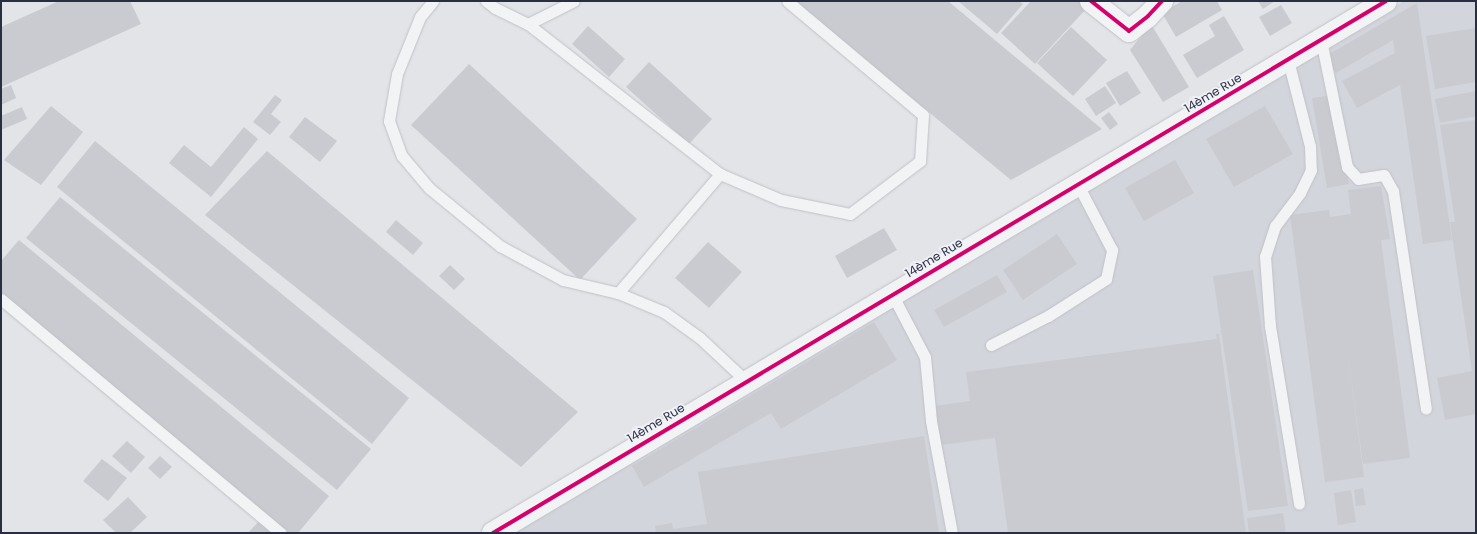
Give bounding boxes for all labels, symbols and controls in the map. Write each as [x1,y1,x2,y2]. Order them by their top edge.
street label: 14ème Rue [1182,70,1244,116]
street label: 14ème Rue [903,235,965,281]
street label: 14ème Rue [625,400,687,446]

